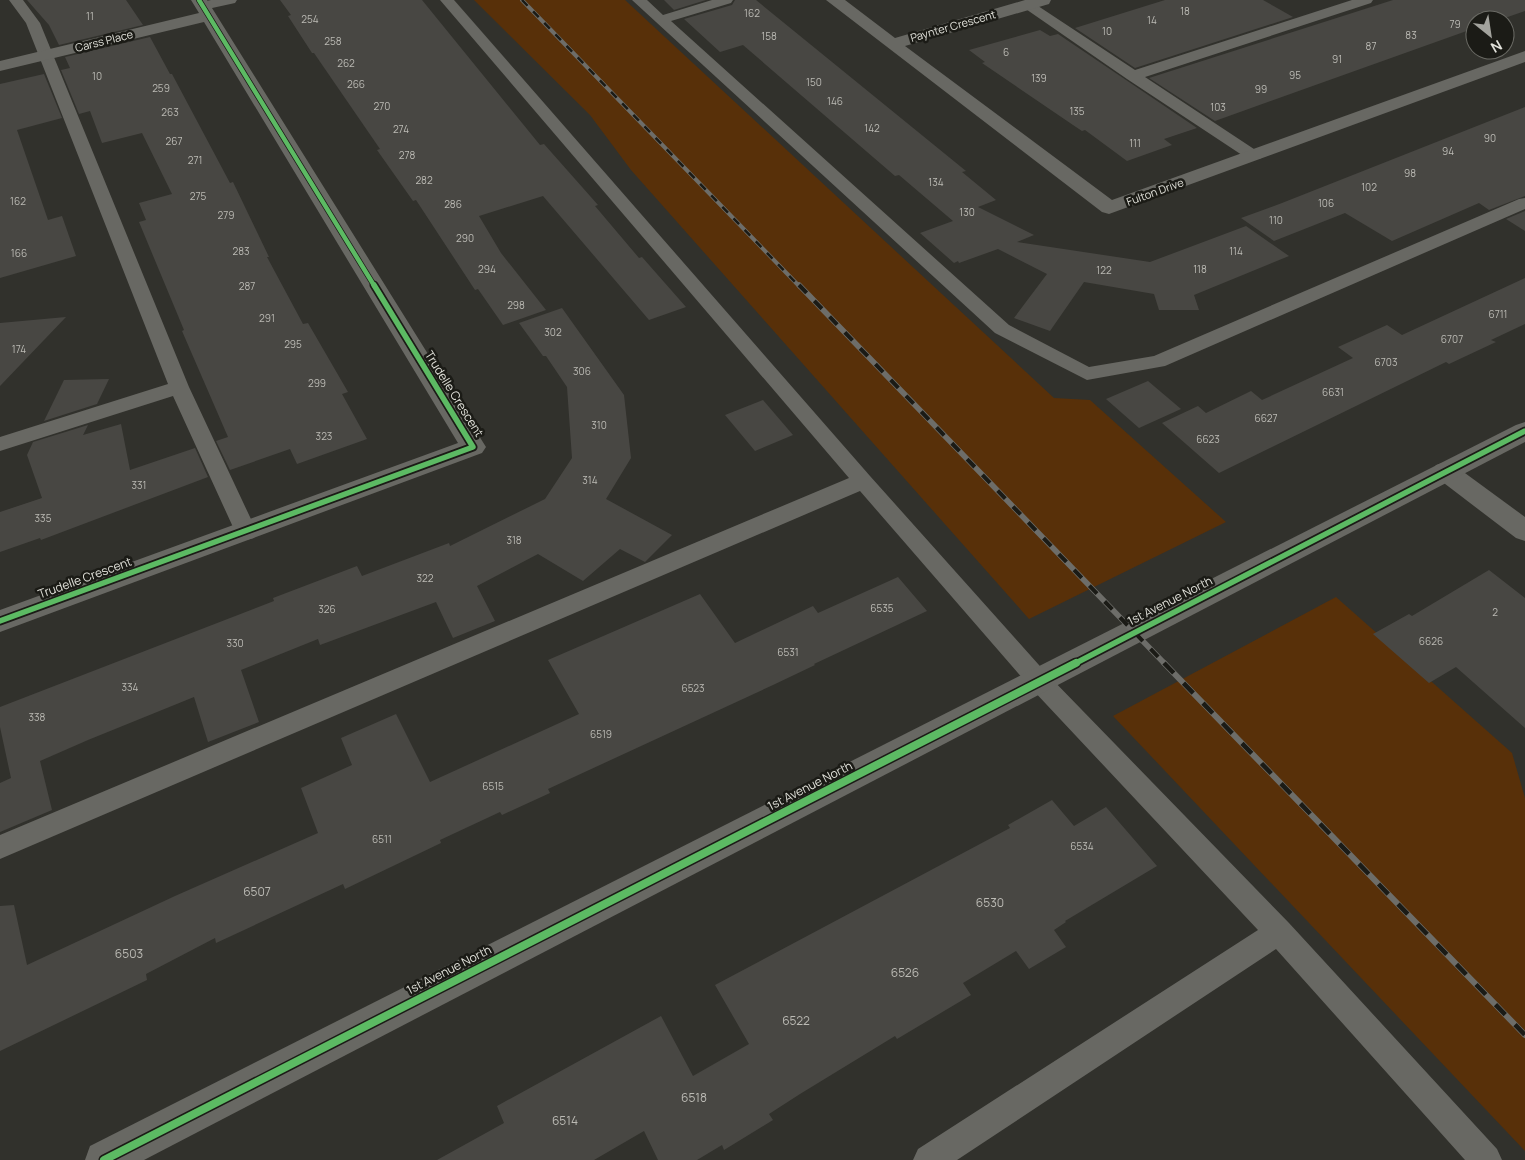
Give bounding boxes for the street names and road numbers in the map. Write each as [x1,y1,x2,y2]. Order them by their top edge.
street label: Paynter Crescent [908,6,997,45]
street label: Carss Place [73,26,135,55]
street label: Fulton Drive [1124,174,1186,209]
street label: Trudelle Crescent [421,347,488,440]
street label: Trudelle Crescent [36,553,134,602]
street label: 1st Avenue North [1124,572,1215,629]
street label: 1st Avenue North [764,757,855,814]
street label: 1st Avenue North [403,941,494,998]

